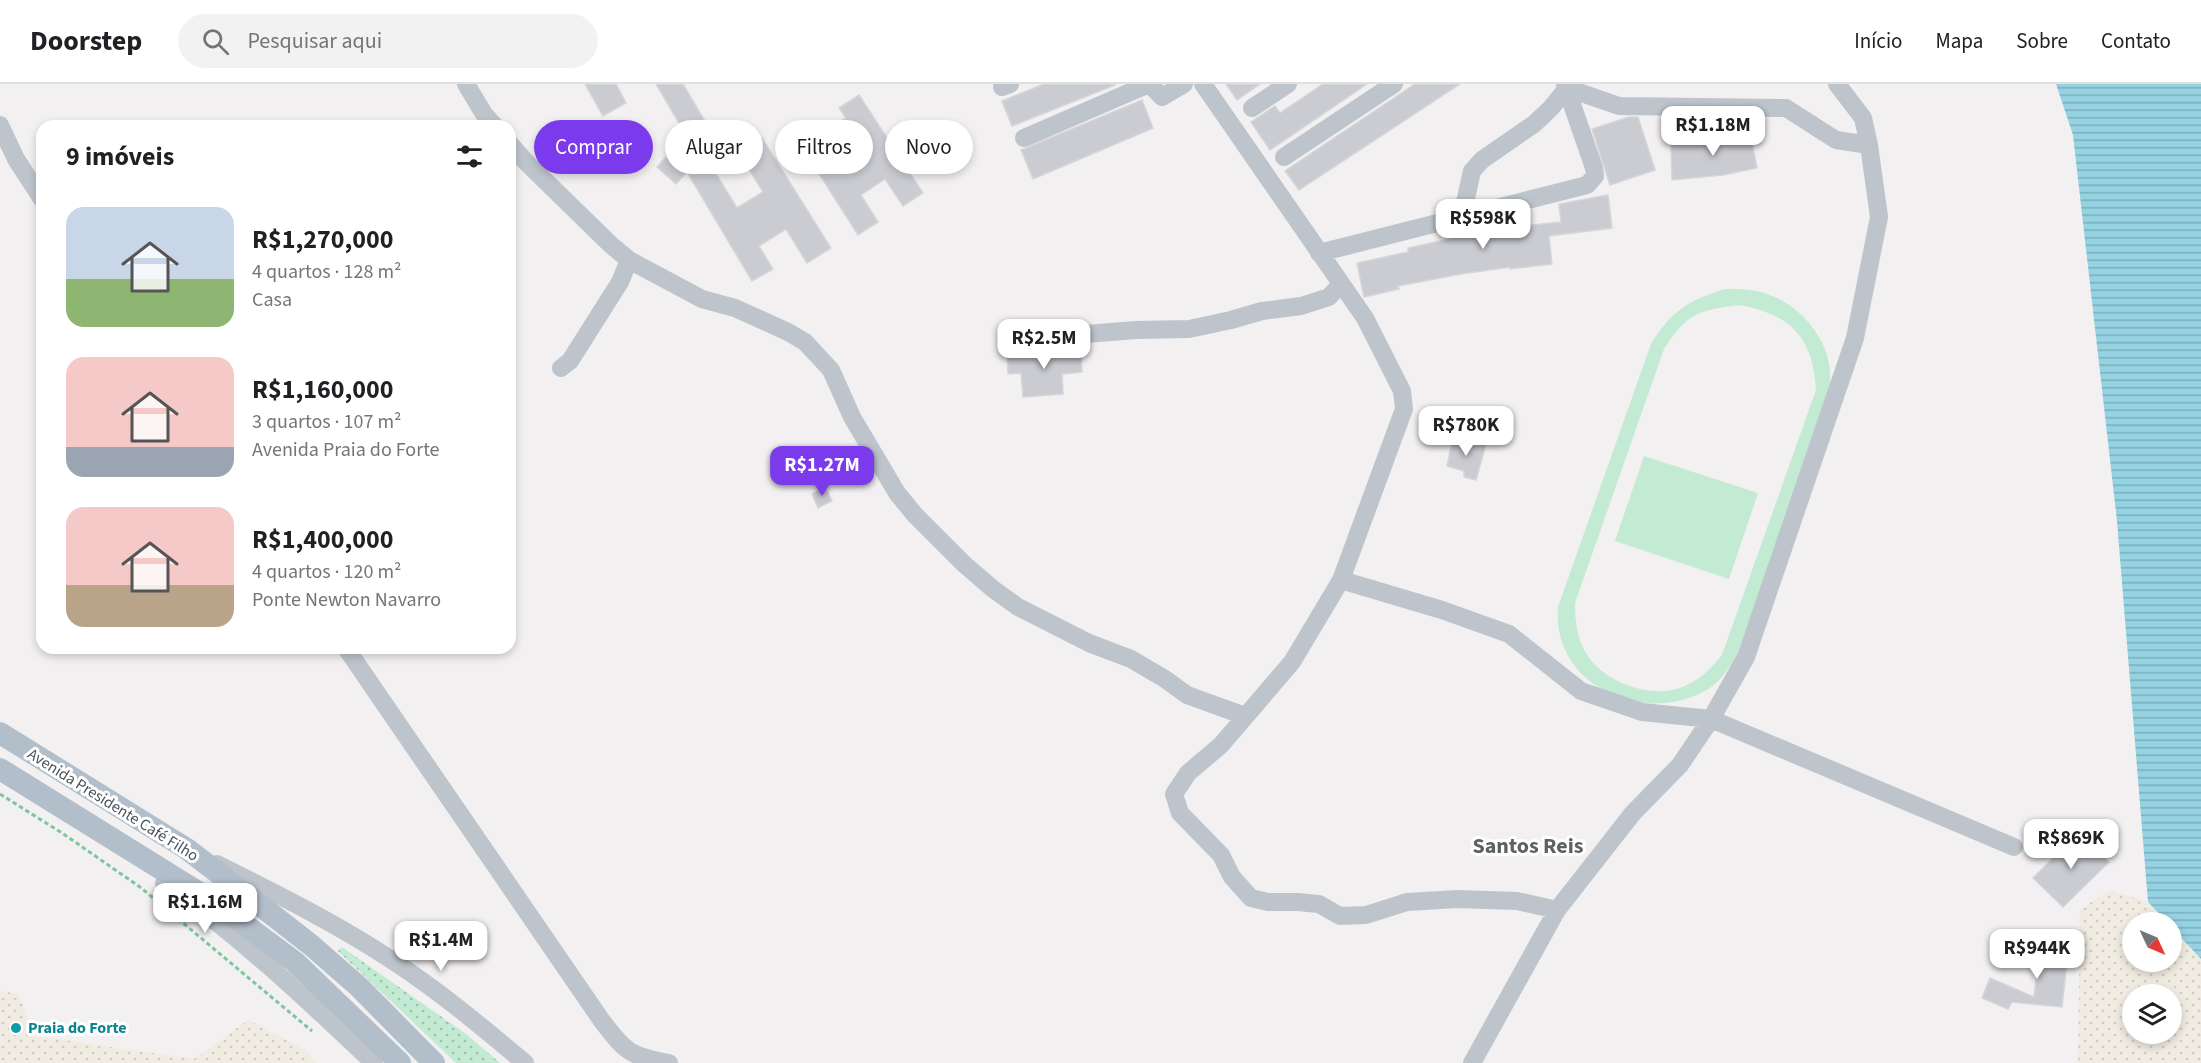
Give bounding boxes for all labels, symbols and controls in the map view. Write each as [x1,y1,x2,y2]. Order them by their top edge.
search box [178,14,598,68]
text: Doorstep [30,21,142,61]
icon: search [199,25,232,58]
text: Pesquisar aqui [247,25,382,57]
text: Início [1854,26,1902,56]
text: Mapa [1935,26,1983,56]
text: Sobre [2016,26,2068,56]
text: Contato [2101,26,2171,56]
pin: R$1.18M [1658,106,1768,157]
text: R$1.18M [1675,111,1751,139]
chip: Comprar [534,120,653,174]
chip: Alugar [665,120,763,174]
chip: Filtros [775,120,873,174]
chip: Novo [885,120,973,174]
text: 9 imóveis [66,138,174,175]
icon: filters [453,140,486,173]
pin: R$598K [1434,199,1532,250]
text: R$598K [1450,204,1516,232]
text: R$1,270,000 [252,221,393,258]
icon: home [114,231,186,303]
text: 4 quartos · 128 m² [252,258,401,286]
text: Casa [252,286,292,314]
pin: R$2.5M [995,319,1093,370]
text: R$2.5M [1011,324,1077,352]
text: R$1,160,000 [252,371,393,408]
icon: home [114,381,186,453]
pin: R$780K [1417,406,1515,457]
text: 3 quartos · 107 m² [252,408,401,436]
text: R$780K [1433,411,1499,439]
text: Avenida Praia do Forte [252,436,440,464]
pin: R$1.27M [767,446,877,497]
text: R$1.27M [784,451,860,479]
text: R$1,400,000 [252,521,393,558]
icon: home [114,531,186,603]
text: 4 quartos · 120 m² [252,558,401,586]
text: Ponte Newton Navarro [252,586,441,614]
street label: Avenida Presidente Café Filho [23,743,203,867]
pin: R$869K [2022,819,2120,870]
text: R$869K [2038,824,2104,852]
district label: Santos Reis [1472,830,1584,862]
pin: R$1.16M [150,883,260,934]
text: R$1.16M [167,888,243,916]
north arrow [2122,912,2182,972]
map controls [2122,912,2182,1044]
pin: R$1.4M [392,921,490,972]
text: R$1.4M [408,926,474,954]
pin: R$944K [1988,929,2086,980]
text: R$944K [2004,934,2070,962]
button: layers [2122,984,2182,1044]
place label: Praia do Forte [28,1017,127,1039]
marker: Praia do Forte [9,1021,23,1035]

